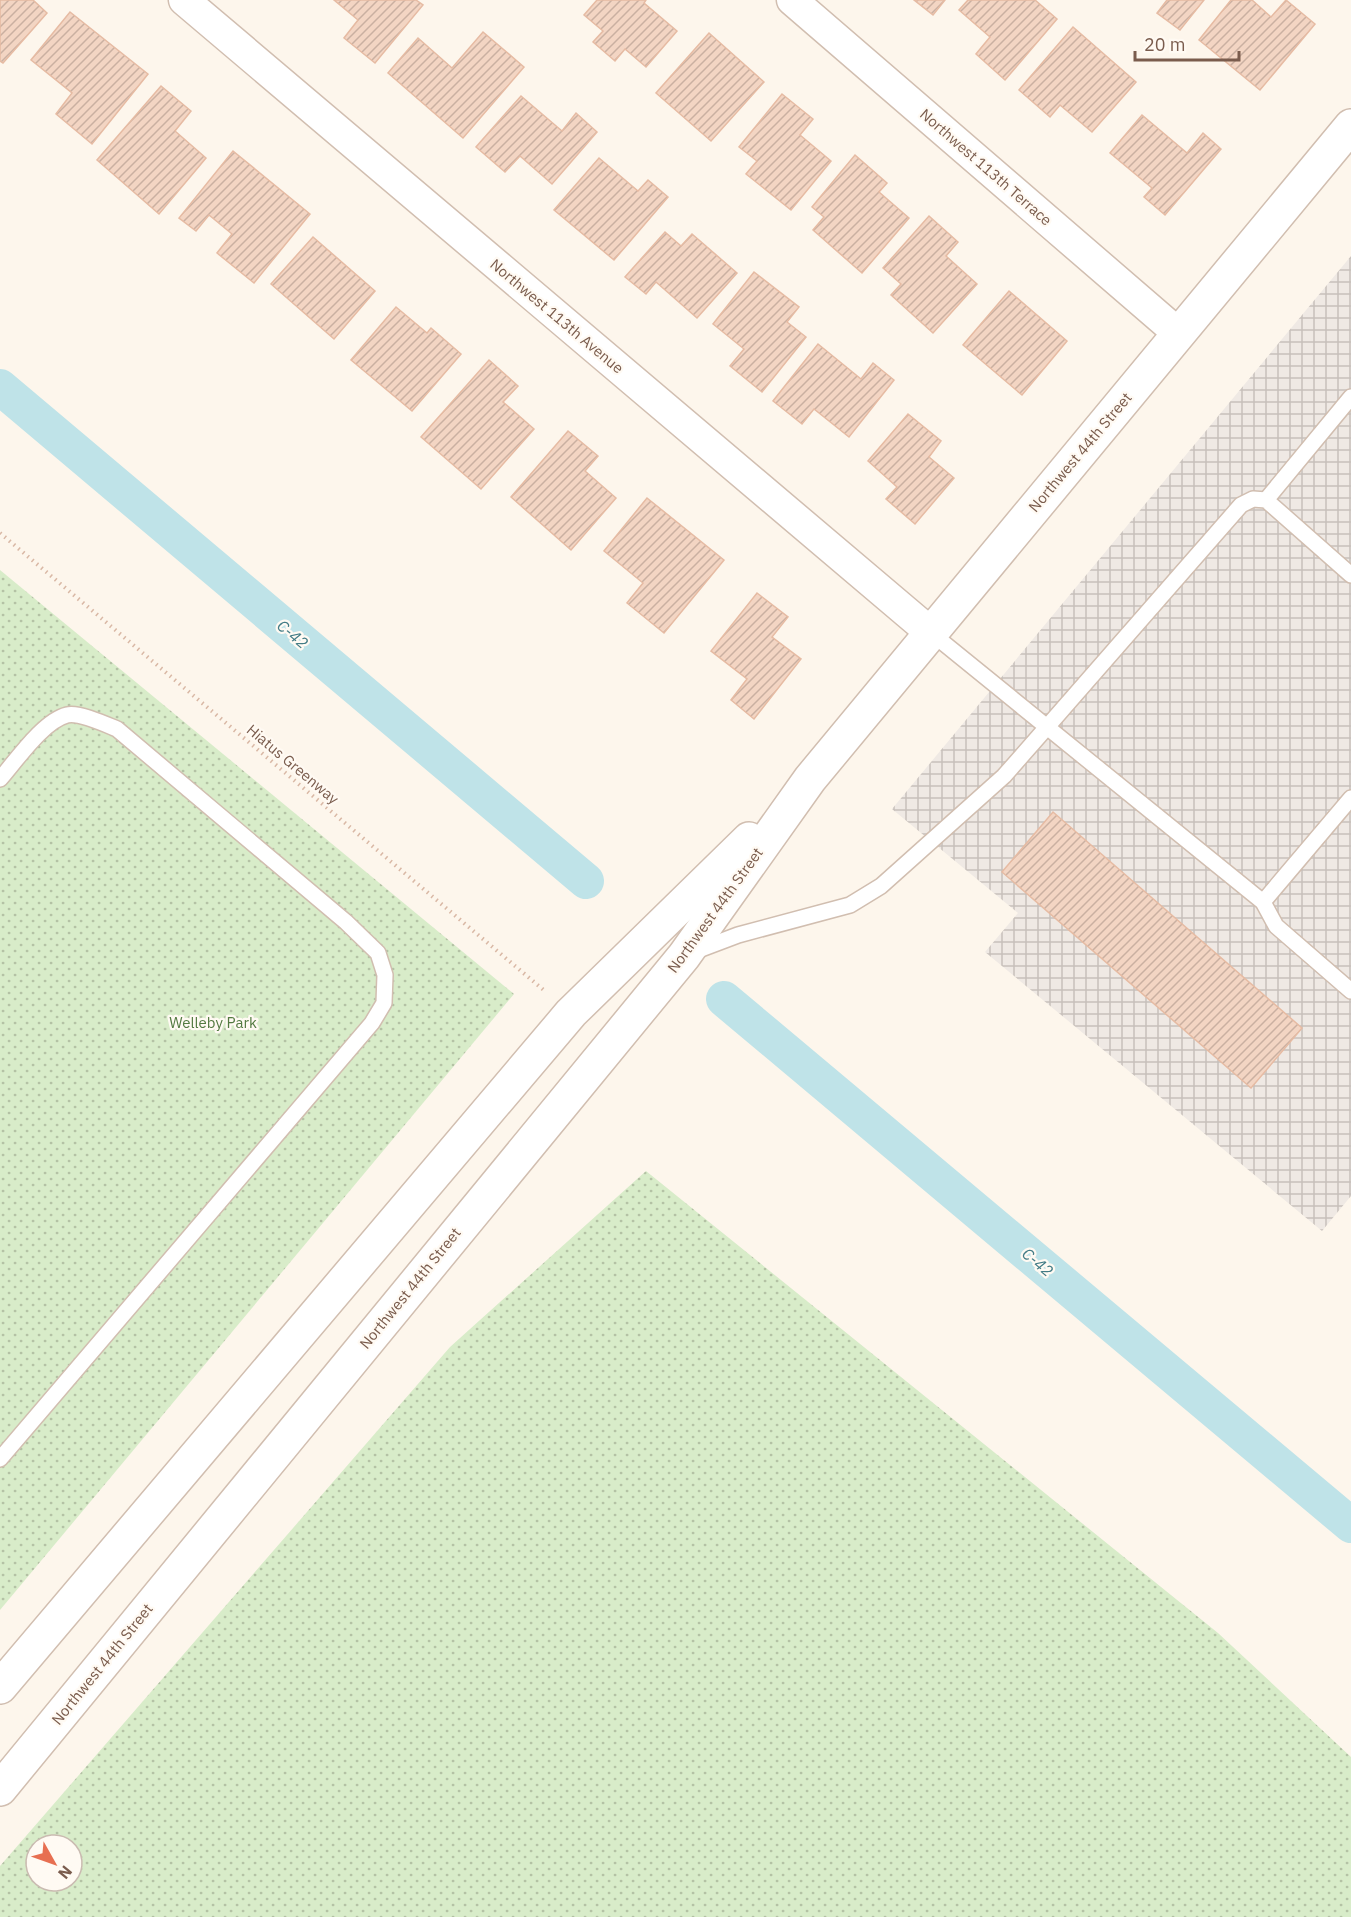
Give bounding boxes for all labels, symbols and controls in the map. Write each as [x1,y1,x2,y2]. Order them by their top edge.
scale bar [1135,24,1238,62]
text: 20 m [1144,33,1186,56]
street label: Northwest 113th Terrace [916,104,1056,230]
street label: Northwest 113th Avenue [486,255,628,377]
street label: Northwest 44th Street [1024,388,1136,516]
water label: C-42 [273,615,313,653]
street label: Hiatus Greenway [243,720,343,808]
street label: Northwest 44th Street [663,844,767,976]
park label: Welleby Park [169,1013,257,1032]
street label: Northwest 44th Street [355,1224,465,1352]
water label: C-42 [1018,1243,1058,1281]
street label: Northwest 44th Street [47,1600,157,1728]
north arrow [24,1833,84,1893]
text: N [54,1862,77,1884]

